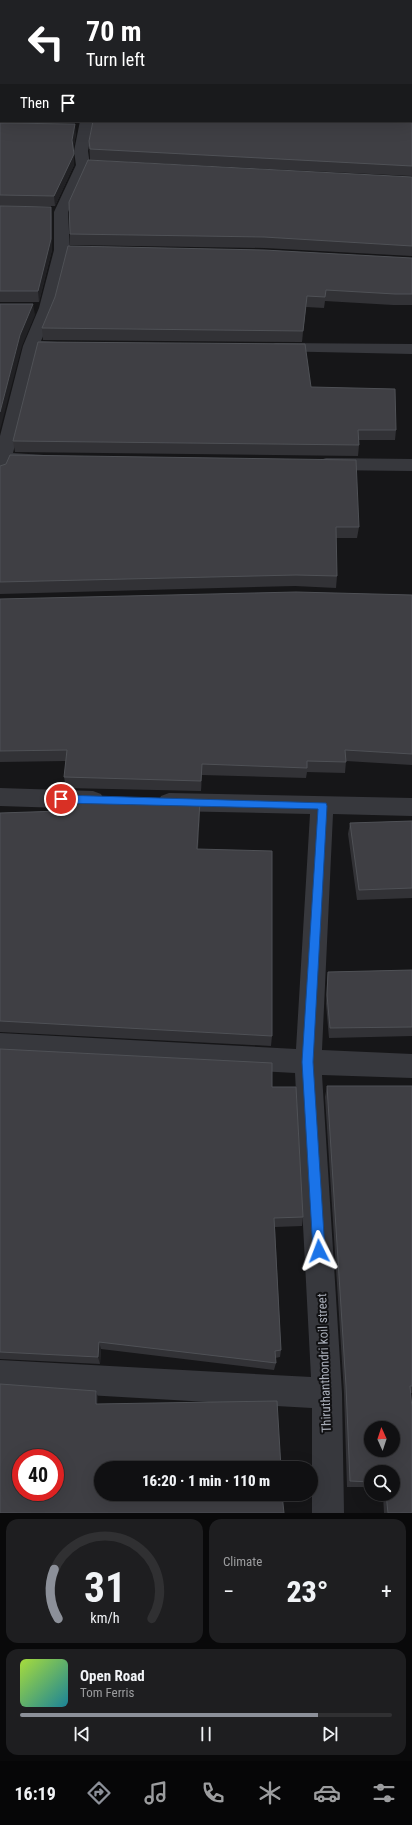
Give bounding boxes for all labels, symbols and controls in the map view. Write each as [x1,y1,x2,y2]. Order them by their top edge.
text: 70 m [86,15,142,48]
icon: left [20,16,72,68]
text: Turn left [86,49,145,70]
icon: arrive [57,92,79,114]
text: Then [20,94,49,112]
pin [44,782,78,816]
icon: arrive [50,788,72,810]
position arrow [298,1230,340,1272]
street label: Thiruthanthondri koil street [314,1293,334,1433]
north arrow [364,1421,400,1457]
map controls [364,1421,400,1501]
speed limit sign: 40 [12,1449,64,1501]
button: search [364,1465,400,1501]
text: 16:20 · 1 min · 110 m [142,1472,270,1490]
text: Climate [223,1554,262,1569]
text: 31 [83,1563,126,1612]
text: 23° [286,1574,329,1609]
text: − [223,1579,234,1604]
text: + [381,1579,392,1604]
text: km/h [90,1610,119,1626]
text: Open Road [80,1667,145,1685]
text: Tom Ferris [80,1685,134,1700]
icon: previous [71,1723,93,1745]
icon: pause [195,1723,217,1745]
icon: next [319,1723,341,1745]
icon: directions [85,1779,113,1807]
icon: music [142,1779,170,1807]
icon: phone [199,1779,227,1807]
icon: climate [256,1779,284,1807]
icon: car [313,1779,341,1807]
icon: filters [370,1779,398,1807]
text: 16:19 [14,1783,56,1804]

